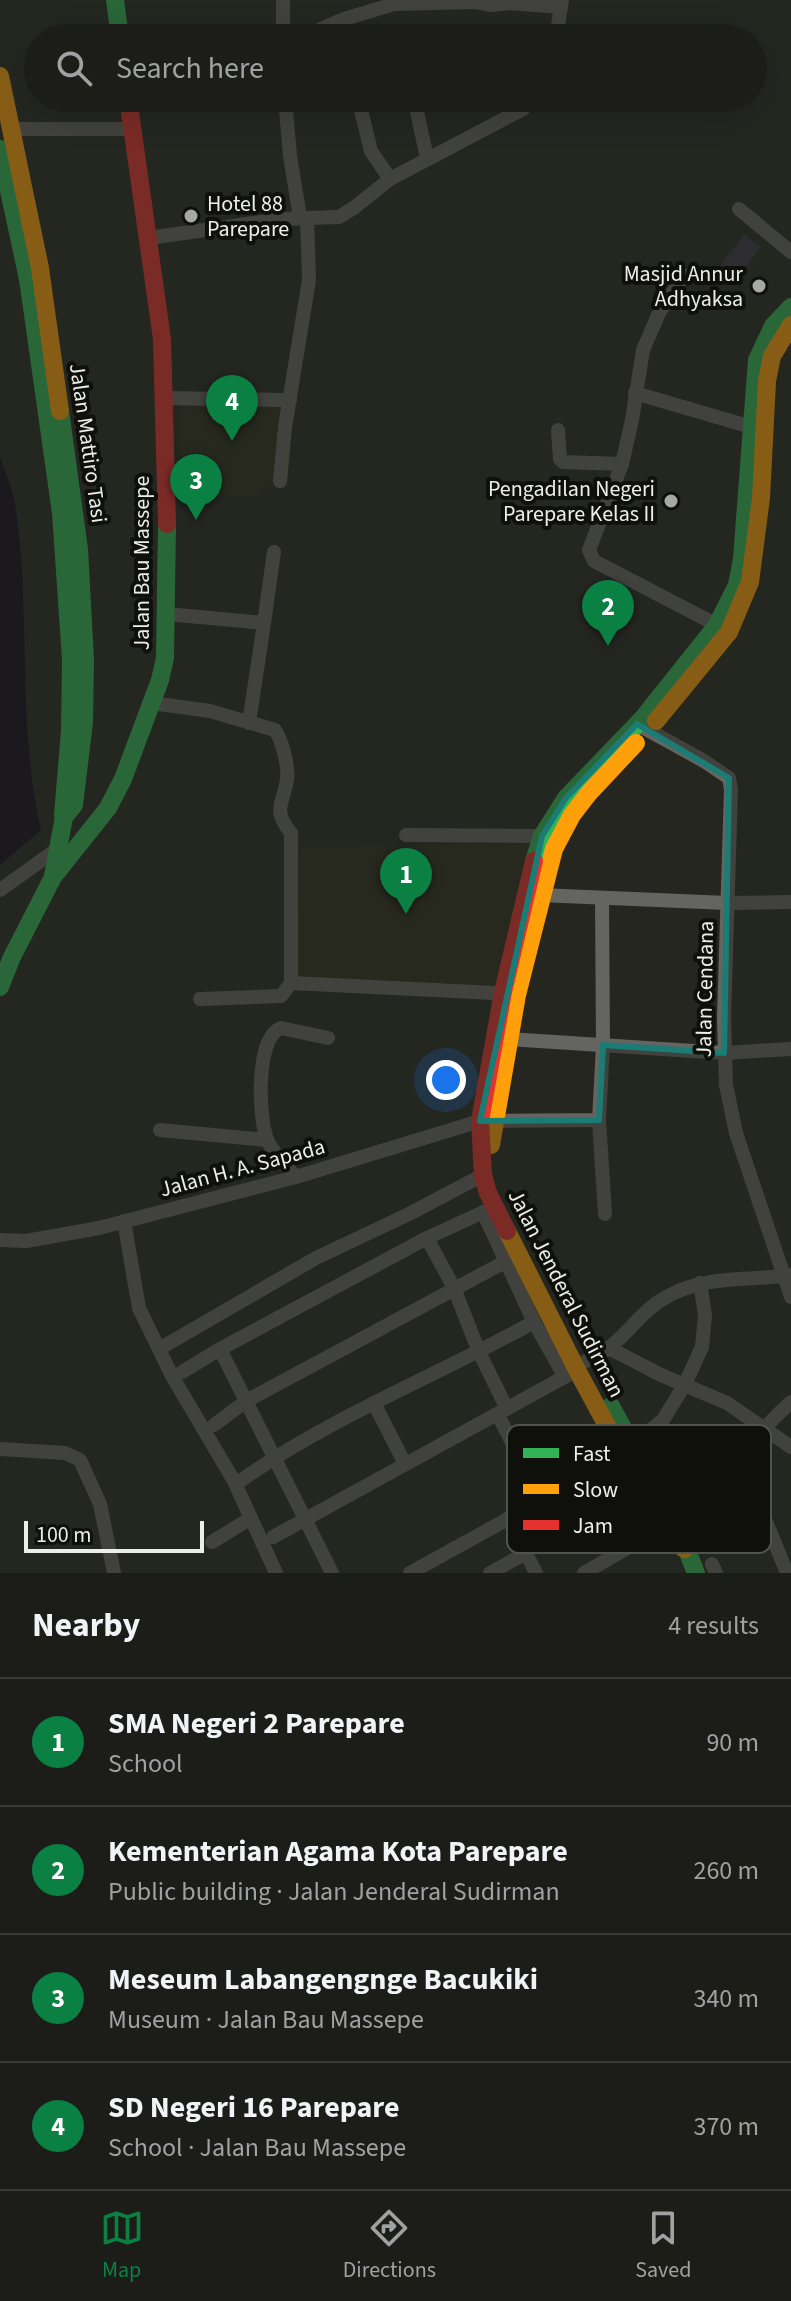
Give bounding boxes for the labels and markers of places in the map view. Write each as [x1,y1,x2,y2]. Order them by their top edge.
place label: Hotel 88 Parepare [207,188,289,245]
marker: Hotel 88 Parepare [182,207,200,225]
place label: Masjid Annur Adhyaksa [624,258,743,315]
marker: Masjid Annur Adhyaksa [750,277,768,295]
pin: 4 [206,375,258,441]
pin: 3 [170,454,222,520]
place label: Pengadilan Negeri Parepare Kelas II [488,473,655,530]
marker: Pengadilan Negeri Parepare Kelas II [662,492,680,510]
pin: 2 [582,580,634,646]
pin: 1 [380,848,432,914]

